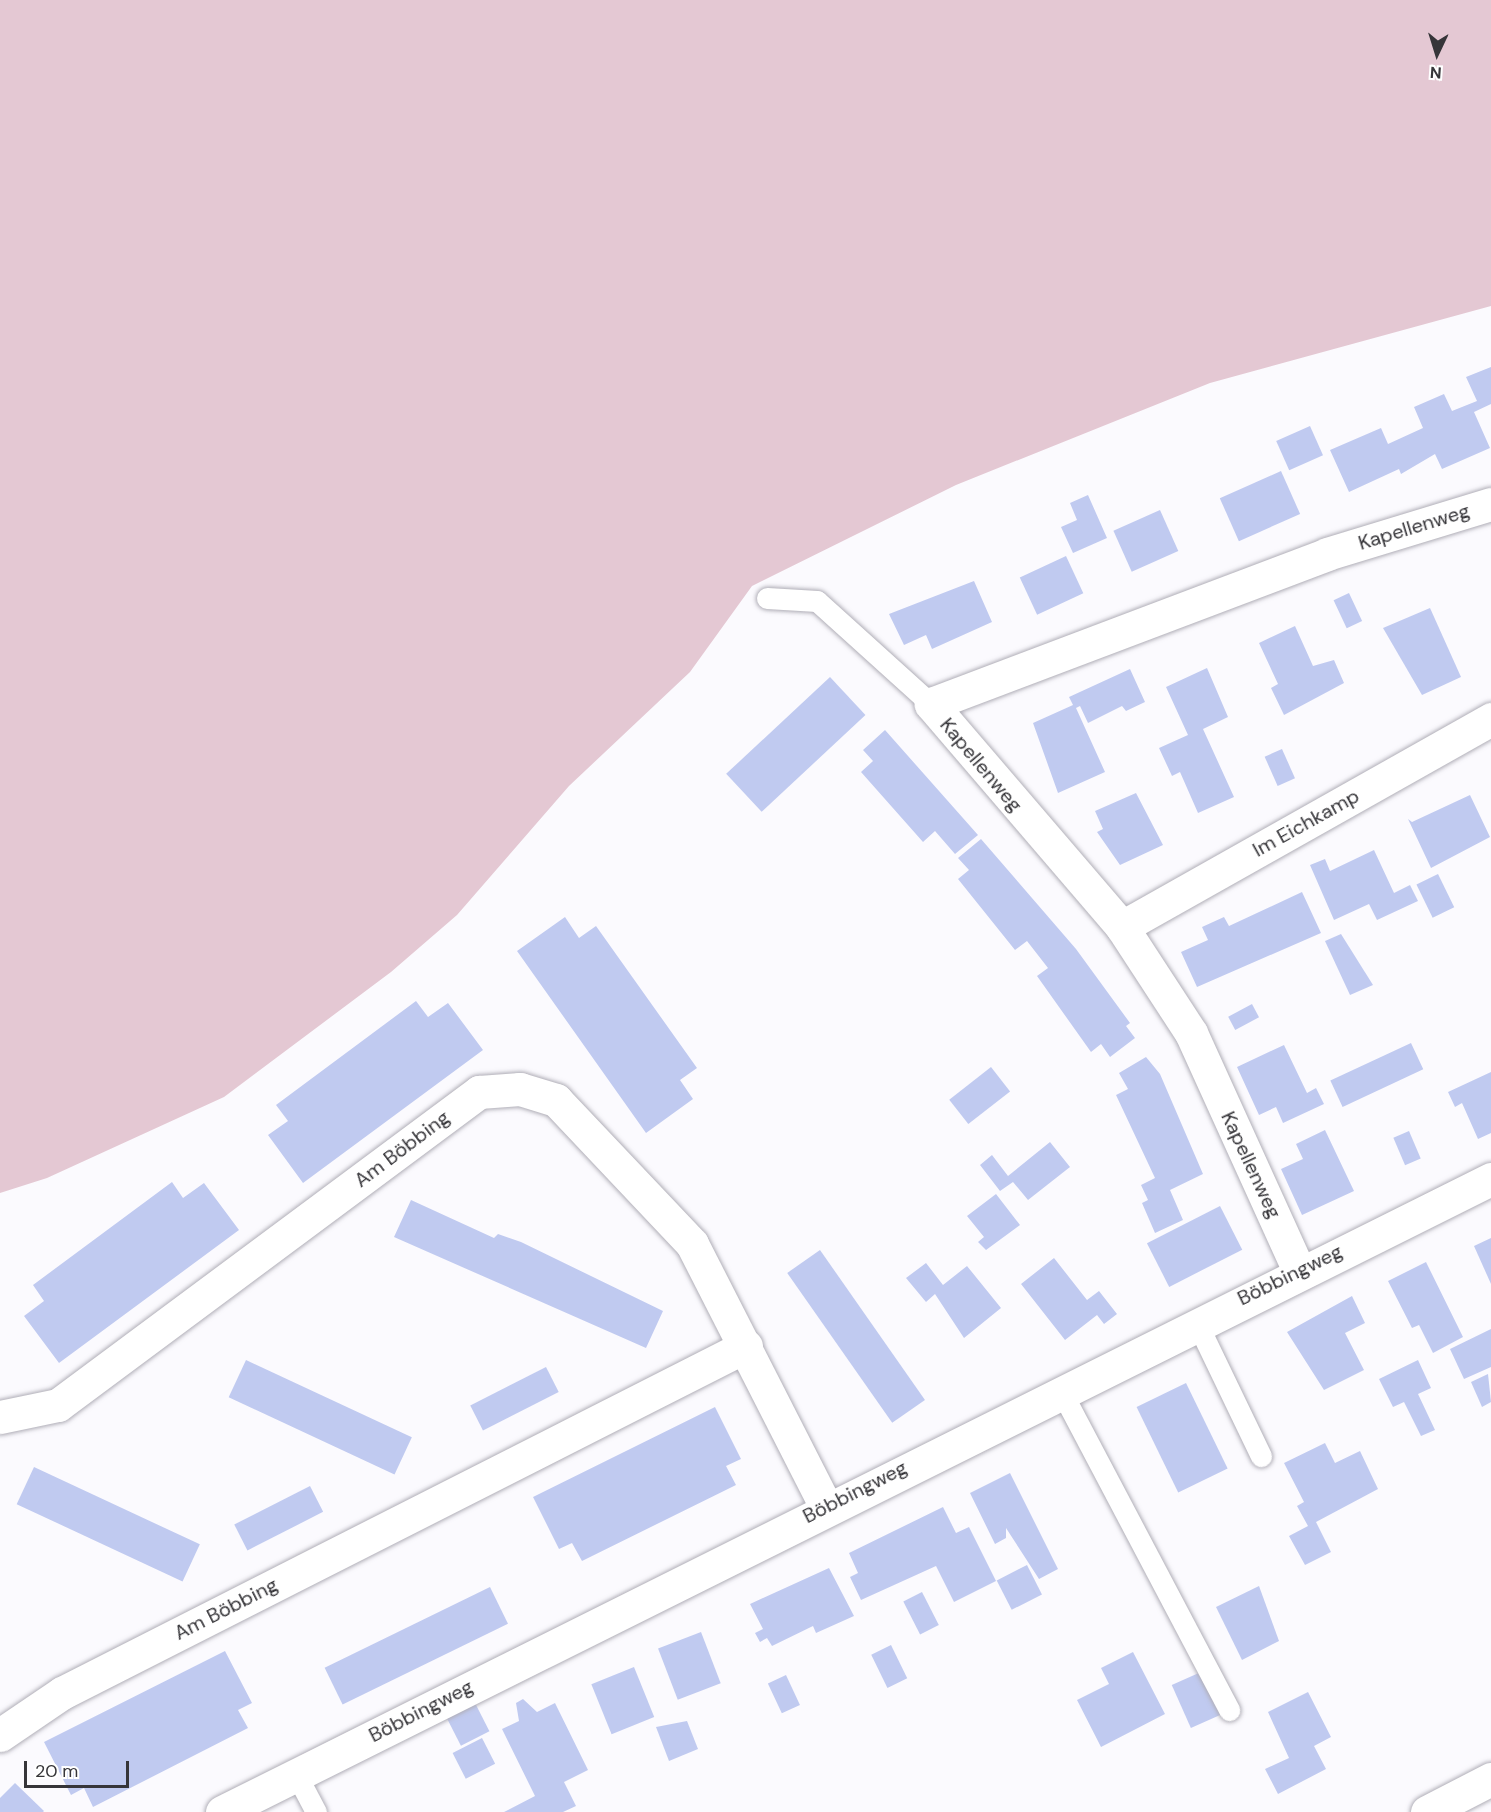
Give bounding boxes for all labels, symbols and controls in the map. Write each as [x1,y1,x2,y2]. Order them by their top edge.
north arrow [1407,24,1467,84]
text: N [1429,62,1442,83]
street label: Kapellenweg [1355,499,1473,555]
street label: Kapellenweg [935,713,1027,817]
street label: Im Eichkamp [1249,784,1363,862]
street label: Am Böbbing [350,1105,454,1193]
street label: Kapellenweg [1216,1108,1286,1222]
street label: Böbbingweg [1234,1239,1346,1311]
street label: Böbbingweg [799,1455,911,1529]
street label: Am Böbbing [170,1573,282,1645]
street label: Böbbingweg [365,1674,477,1748]
scale bar [27,1749,132,1787]
text: 20 m [35,1759,78,1783]

